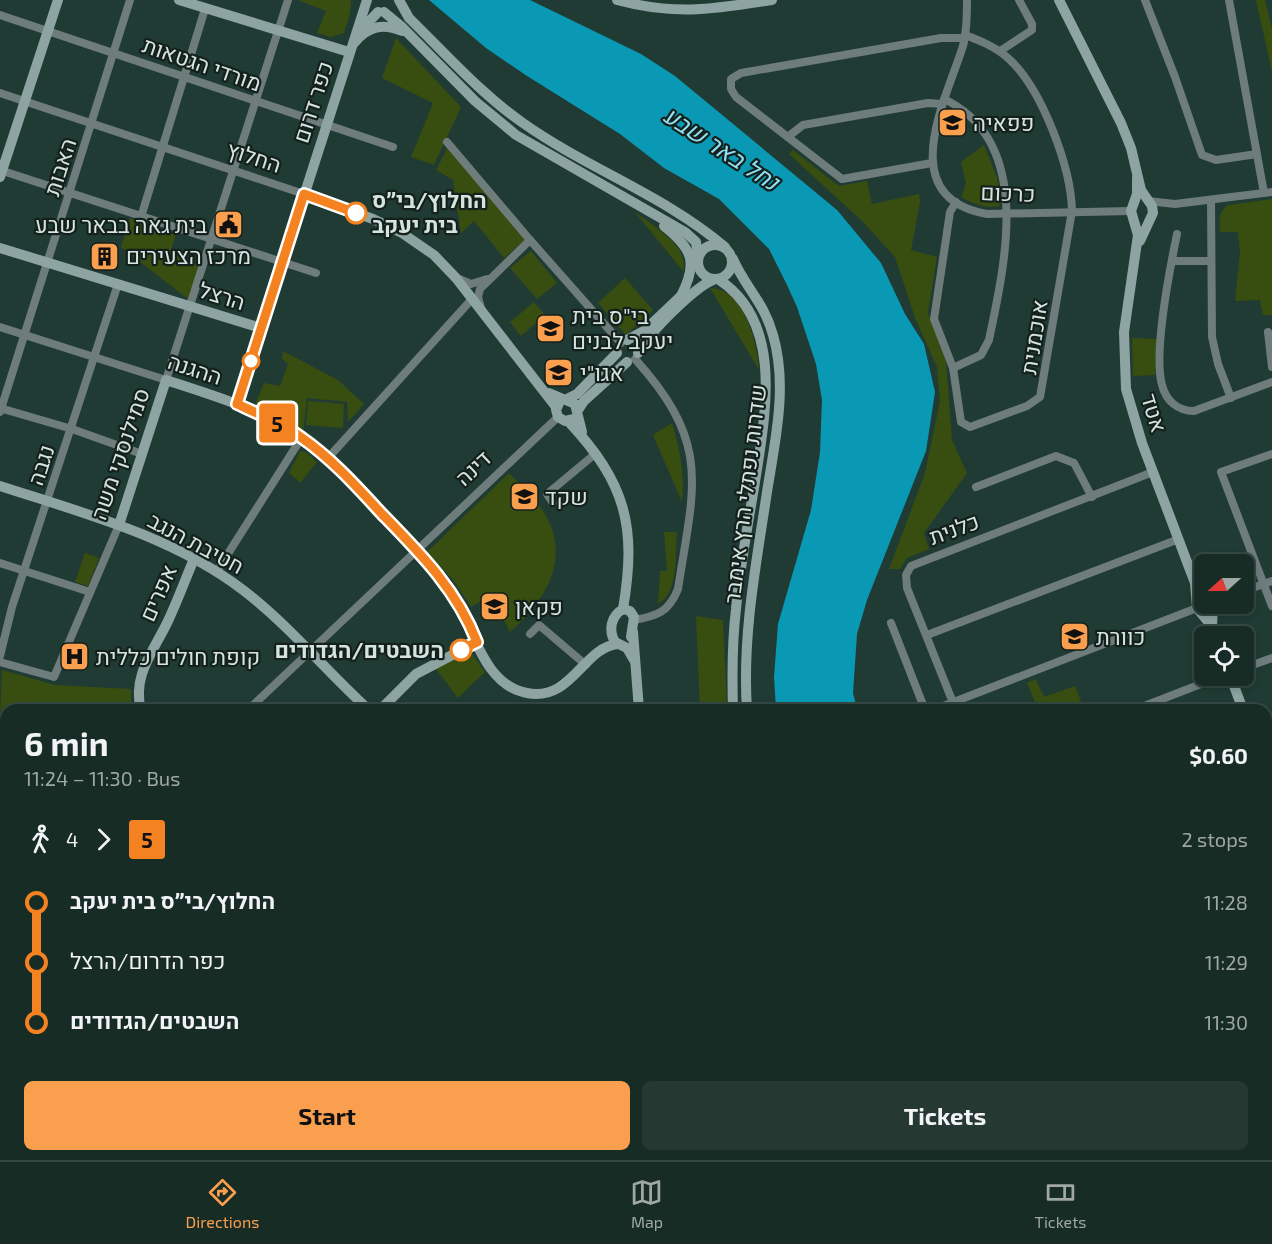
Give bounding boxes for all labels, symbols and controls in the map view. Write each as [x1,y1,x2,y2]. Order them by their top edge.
street label: מורדי הגטאות [140,31,265,95]
street label: כפר דרום [287,58,337,146]
water label: נחל באר שבע [659,100,787,197]
school or university icon: פפאיה [936,107,968,139]
place label: פפאיה [973,109,1034,135]
street label: האבות [38,135,81,199]
street label: החלוץ [224,135,285,177]
street label: כרכום [980,178,1036,206]
place label: החלוץ/בי״ס בית יעקב [372,186,487,237]
marker: החלוץ/בי״ס בית יעקב [345,202,367,224]
public building icon: בית גאה בבאר שבע [212,209,244,241]
place label: בית גאה בבאר שבע [35,211,207,237]
building icon: מרכז הצעירים [89,240,121,272]
place label: מרכז הצעירים [126,242,251,268]
street label: הרצל [196,276,249,314]
street label: אוכמנית [1014,298,1052,376]
place label: בי"ס בית יעקב לבנים [572,302,673,353]
school or university icon: בי"ס בית יעקב לבנים [535,313,567,345]
street label: ההגנה [165,347,226,389]
unlabelled marker [242,352,260,370]
school or university icon: אגו"י [543,357,575,389]
place label: אגו"י [580,359,624,385]
street label: שדרות נפתלי הרץ אימבר [718,383,770,605]
street label: סמילנסקי משה [84,384,154,523]
street label: אטד [1137,390,1173,435]
line badge: 5 [258,404,296,442]
text: 5 [271,411,283,436]
street label: נגבה [21,441,59,488]
street label: דינה [449,444,495,490]
school or university icon: שקד [508,481,540,513]
place label: שקד [545,483,588,509]
street label: חטיבת הנגב [144,506,249,578]
street label: כלנית [925,507,982,549]
north arrow [1194,554,1254,614]
map controls [1194,554,1254,686]
street label: אפרים [133,560,181,625]
school or university icon: פקאן [478,591,510,623]
place label: פקאן [515,593,563,619]
school or university icon: כוורת [1059,621,1091,653]
place label: כוורת [1096,623,1145,649]
button: locate [1194,626,1254,686]
place label: השבטים/הגדודים [274,636,444,662]
marker: השבטים/הגדודים [450,639,472,661]
hospital icon: קופת חולים כללית [59,641,91,673]
place label: קופת חולים כללית [96,643,260,669]
text: 6 min [24,723,109,763]
text: $0.60 [1189,742,1248,768]
text: 11:24 – 11:30 · Bus [24,766,180,790]
icon: walk [24,823,57,856]
icon: forward [87,823,120,856]
text: 4 [66,827,78,851]
text: 5 [141,827,153,852]
text: 2 stops [1181,827,1248,851]
text: החלוץ/בי״ס בית יעקב [70,887,275,913]
text: 11:28 [1204,890,1248,914]
text: כפר הדרום/הרצל [70,947,225,973]
text: 11:29 [1205,950,1248,974]
text: השבטים/הגדודים [70,1007,240,1033]
text: 11:30 [1204,1010,1248,1034]
button: Start [24,1081,630,1150]
button: Tickets [642,1081,1248,1150]
tab: Directions [186,1176,259,1231]
tab: Map [630,1176,663,1231]
tab: Tickets [1035,1176,1086,1231]

